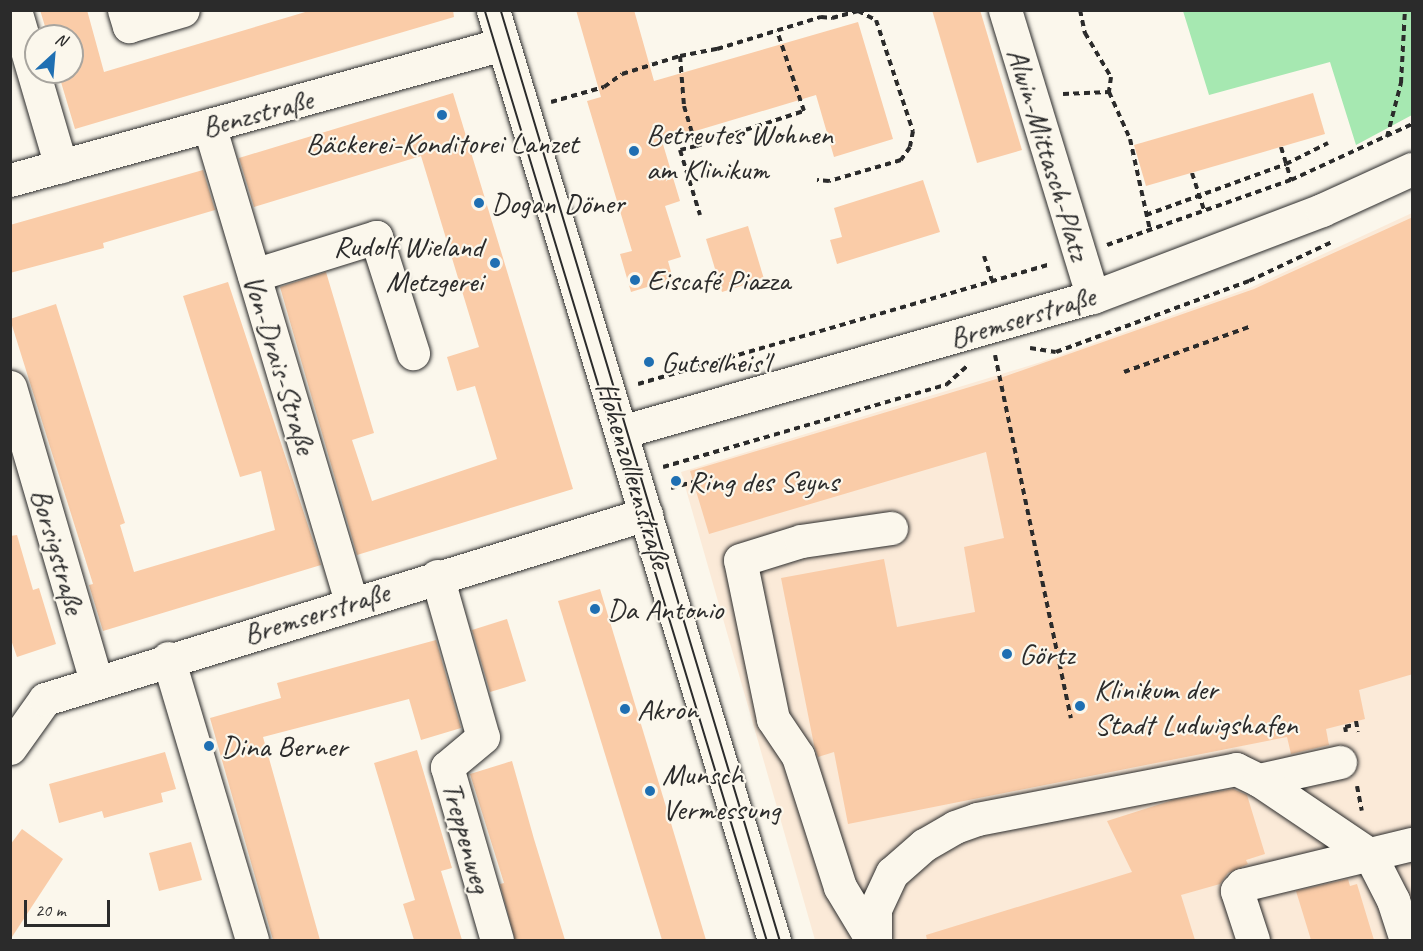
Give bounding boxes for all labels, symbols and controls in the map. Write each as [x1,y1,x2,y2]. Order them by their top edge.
north arrow [24,24,84,84]
text: N [52,28,70,51]
street label: Alwin-Mittasch-Platz [1000,44,1098,264]
street label: Benzstraße [198,81,316,145]
marker: Bäckerei-Konditorei Lanzet [435,108,449,122]
place label: Betreutes Wohnen am Klinikum [646,116,833,186]
place label: Bäckerei-Konditorei Lanzet [305,125,579,161]
marker: Betreutes Wohnen am Klinikum [627,144,641,158]
place label: Dogan Döner [491,185,625,221]
marker: Dogan Döner [472,196,486,210]
place label: Rudolf Wieland Metzgerei [333,228,483,298]
marker: Rudolf Wieland Metzgerei [488,256,502,270]
place label: Eiscafé Piazza [647,262,790,298]
street label: Von-Drais-Straße [236,270,324,458]
marker: Eiscafé Piazza [628,273,642,287]
street label: Bremserstraße [945,278,1099,356]
place label: Gutselheis'l [661,344,770,380]
marker: Gutselheis'l [642,355,656,369]
street label: Hohenzollernstraße [588,377,680,573]
place label: Ring des Seyns [688,463,838,499]
marker: Ring des Seyns [669,474,683,488]
street label: Borsigstraße [23,484,93,618]
street label: Bremserstraße [239,574,393,652]
place label: Da Antonio [607,591,723,627]
marker: Da Antonio [588,602,602,616]
place label: Görtz [1019,636,1074,672]
marker: Görtz [1000,647,1014,661]
place label: Klinikum der Stadt Ludwigshafen [1094,671,1296,742]
place label: Akron [637,691,698,727]
marker: Klinikum der Stadt Ludwigshafen [1071,697,1089,715]
marker: Akron [618,702,632,716]
place label: Dina Berner [221,728,347,764]
marker: Dina Berner [202,739,216,753]
place label: Munsch Vermessung [662,756,780,826]
street label: Treppenweg [434,777,500,897]
marker: Munsch Vermessung [643,784,657,798]
scale bar [27,888,112,926]
text: 20 m [35,899,66,921]

